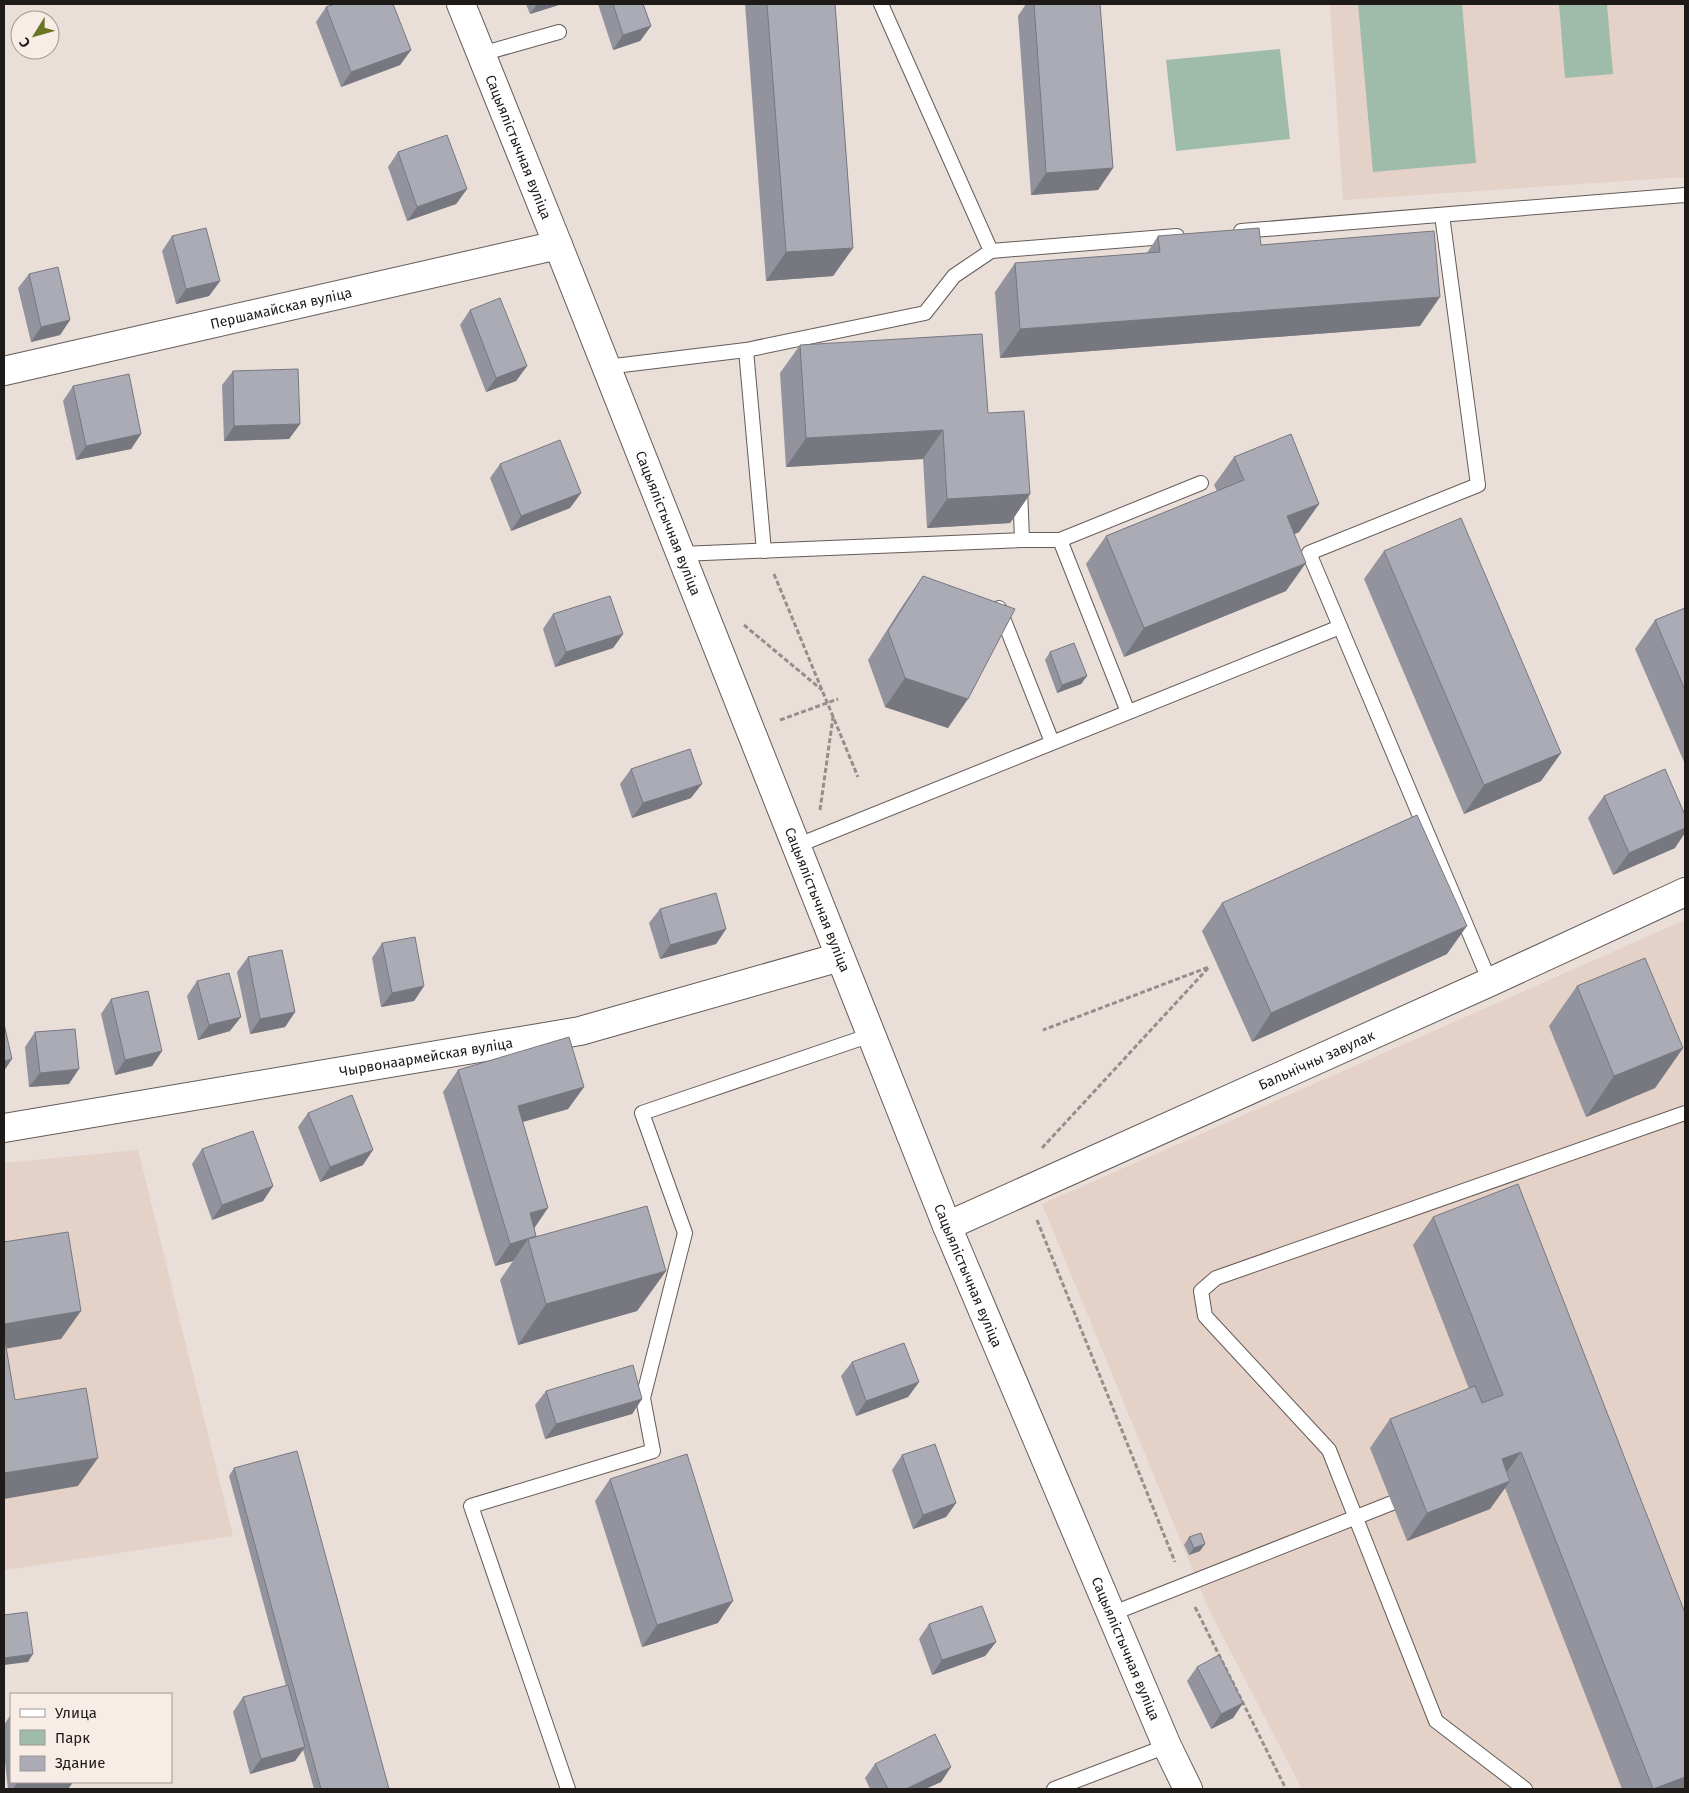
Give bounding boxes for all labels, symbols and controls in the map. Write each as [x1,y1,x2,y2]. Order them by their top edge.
north arrow [10,10,60,60]
text: С [16,34,34,51]
street label: Сацыялістычная вуліца [481,72,555,222]
street label: Першамайская вуліца [209,284,354,333]
street label: Сацыялістычная вуліца [631,448,704,598]
street label: Сацыялістычная вуліца [781,825,853,975]
street label: Бальнічны завулак [1256,1027,1378,1094]
street label: Чырвонаармейская вуліца [338,1034,514,1080]
street label: Сацыялістычная вуліца [930,1201,1005,1350]
street label: Сацыялістычная вуліца [1087,1574,1163,1723]
legend [10,1693,172,1783]
text: Улица [55,1704,97,1722]
text: Парк [55,1729,90,1747]
text: Здание [55,1754,105,1772]

